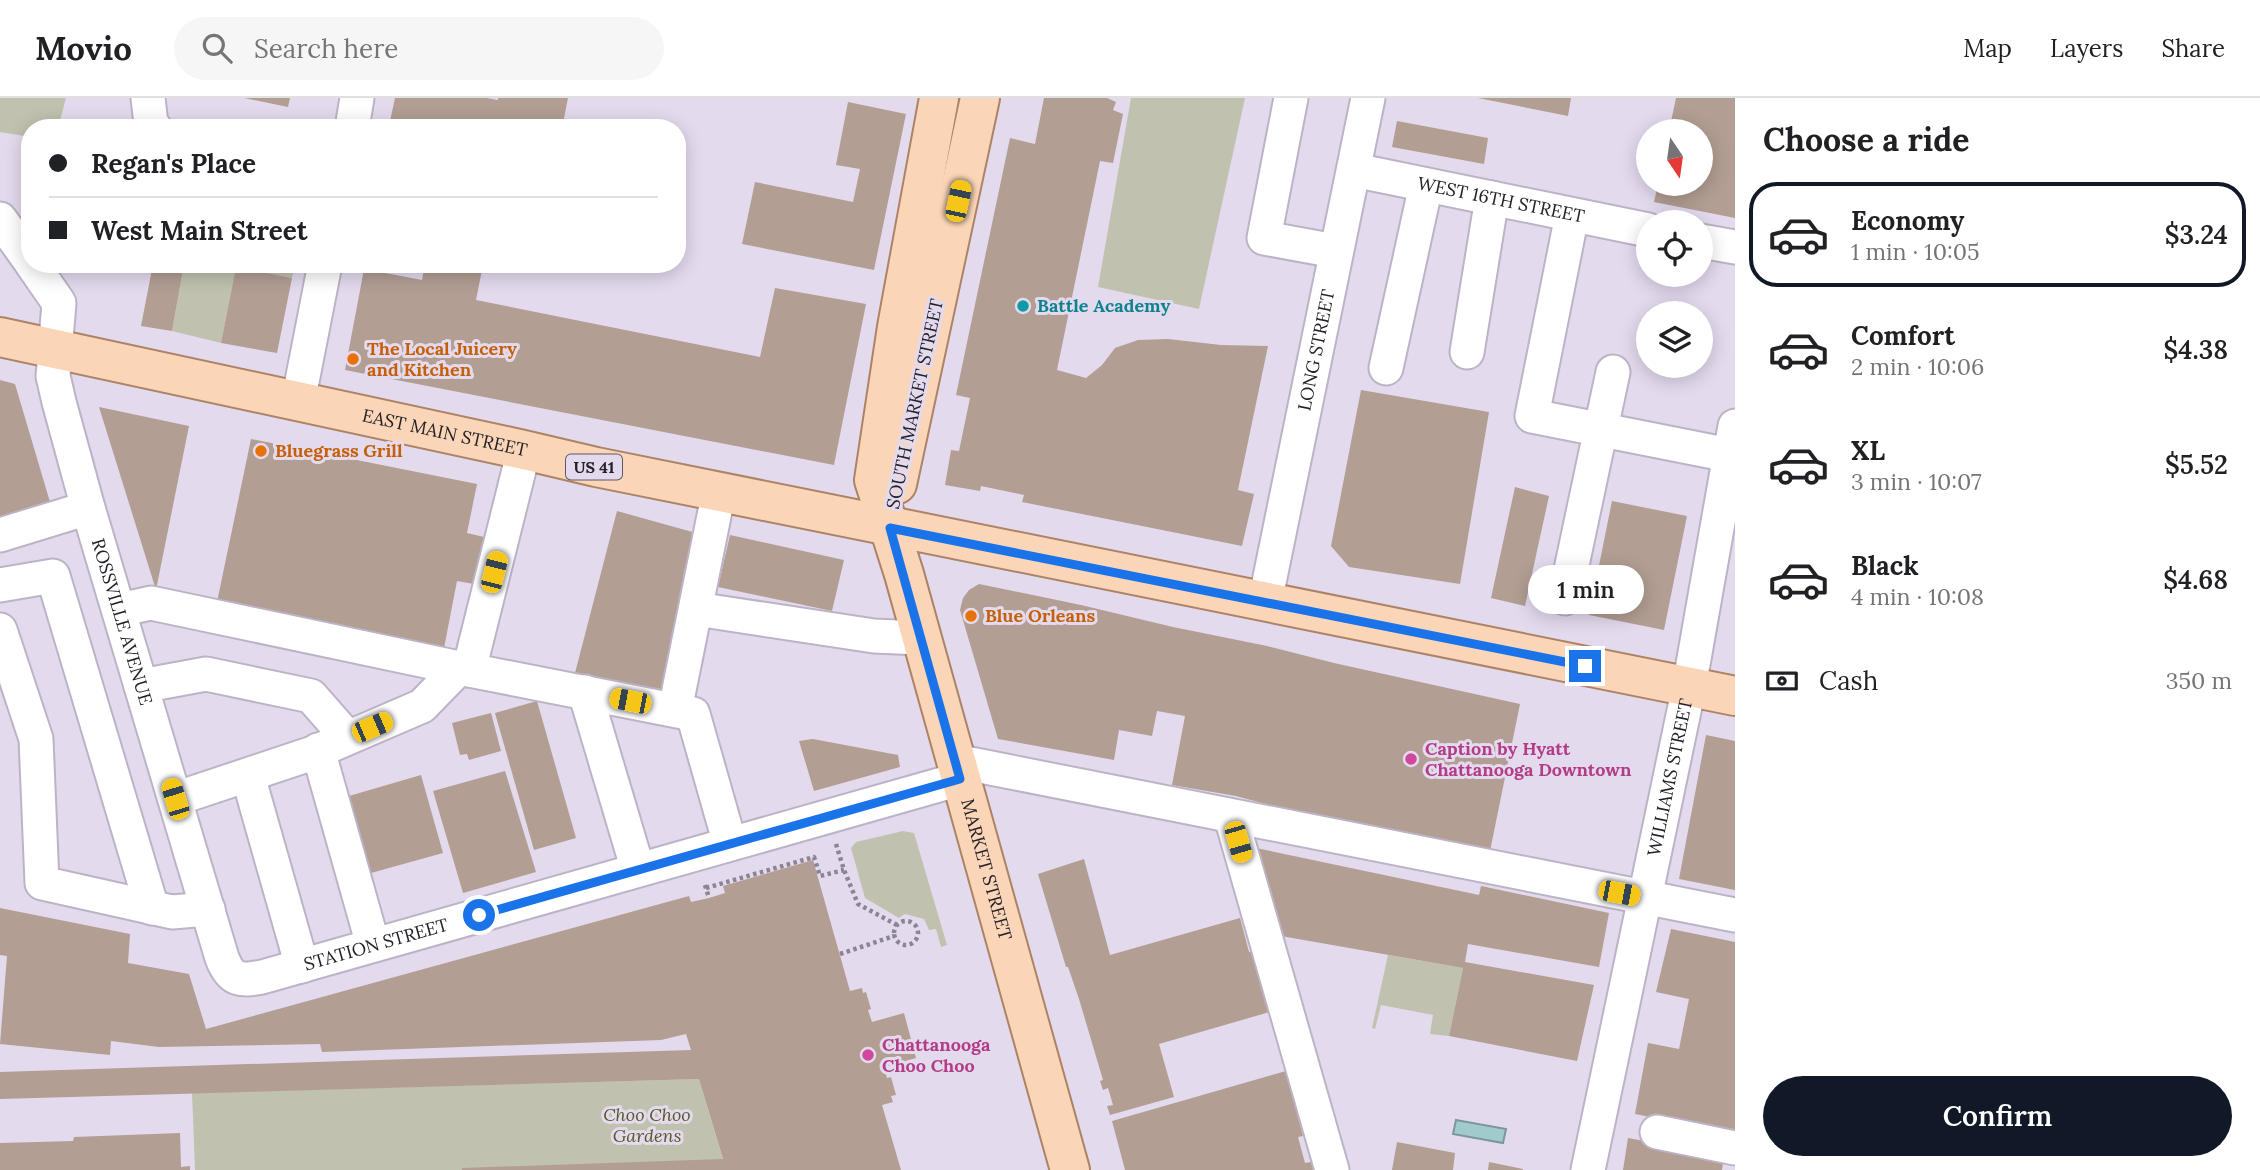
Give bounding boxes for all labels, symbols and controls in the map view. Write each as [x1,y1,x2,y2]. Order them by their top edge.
search box [174,17,664,80]
text: Movio [35,27,132,69]
icon: search [198,29,236,67]
text: Search here [254,32,398,65]
text: Map [1963,33,2012,64]
text: Layers [2050,33,2123,64]
text: Share [2161,33,2225,64]
north arrow [1636,119,1713,196]
map controls [1636,119,1713,378]
text: Choose a ride [1763,119,1970,160]
text: Regan's Place [91,147,256,180]
street label: WEST 16TH STREET [1416,171,1587,228]
car [944,178,973,224]
icon: car [1767,203,1830,266]
text: Economy [1851,204,1964,237]
button: locate [1636,210,1713,287]
text: West Main Street [91,214,308,247]
text: $3.24 [2165,218,2228,251]
text: 1 min · 10:05 [1851,237,1979,266]
street label: LONG STREET [1292,287,1340,413]
place label: Battle Academy [1037,294,1170,317]
street label: SOUTH MARKET STREET [881,296,948,511]
marker: Battle Academy [1015,298,1031,314]
button: layers [1636,301,1713,378]
icon: car [1767,318,1830,381]
text: Comfort [1851,319,1955,352]
text: $4.38 [2164,333,2228,366]
place label: The Local Juicery and Kitchen [367,337,517,381]
marker: The Local Juicery and Kitchen [345,351,361,367]
text: 2 min · 10:06 [1851,352,1984,381]
street label: EAST MAIN STREET [360,403,530,462]
icon: car [1767,433,1830,496]
text: XL [1851,434,1885,467]
place label: Bluegrass Grill [275,439,403,462]
marker: Bluegrass Grill [253,443,269,459]
text: $5.52 [2165,448,2228,481]
road number: US 41 [566,454,622,480]
text: 3 min · 10:07 [1851,467,1981,496]
street label: ROSSVILLE AVENUE [87,536,158,708]
icon: car [1767,548,1830,611]
car [479,549,510,595]
text: Black [1851,549,1919,582]
text: $4.68 [2163,563,2228,596]
callout: 1 min [1527,564,1643,614]
text: 1 min [1557,575,1615,604]
text: 4 min · 10:08 [1851,582,1984,611]
place label: Blue Orleans [985,604,1095,627]
marker: Blue Orleans [963,608,979,624]
route end [1569,650,1601,682]
icon: cash [1763,662,1801,700]
text: Cash [1819,664,1878,697]
text: 350 m [2166,666,2232,695]
car [608,687,653,715]
street label: WILLIAMS STREET [1642,696,1697,858]
car [349,709,396,745]
place label: Caption by Hyatt Chattanooga Downtown [1425,737,1632,781]
marker: Caption by Hyatt Chattanooga Downtown [1403,751,1419,767]
car [159,776,192,822]
street label: MARKET STREET [956,796,1018,943]
car [1223,819,1254,865]
car [1597,879,1642,907]
route start [463,899,495,931]
street label: STATION STREET [301,913,451,976]
place label: Chattanooga Choo Choo [882,1033,991,1077]
marker: Chattanooga Choo Choo [860,1047,876,1063]
button: Confirm [1763,1076,2232,1156]
park label: Choo Choo Gardens [603,1103,691,1147]

